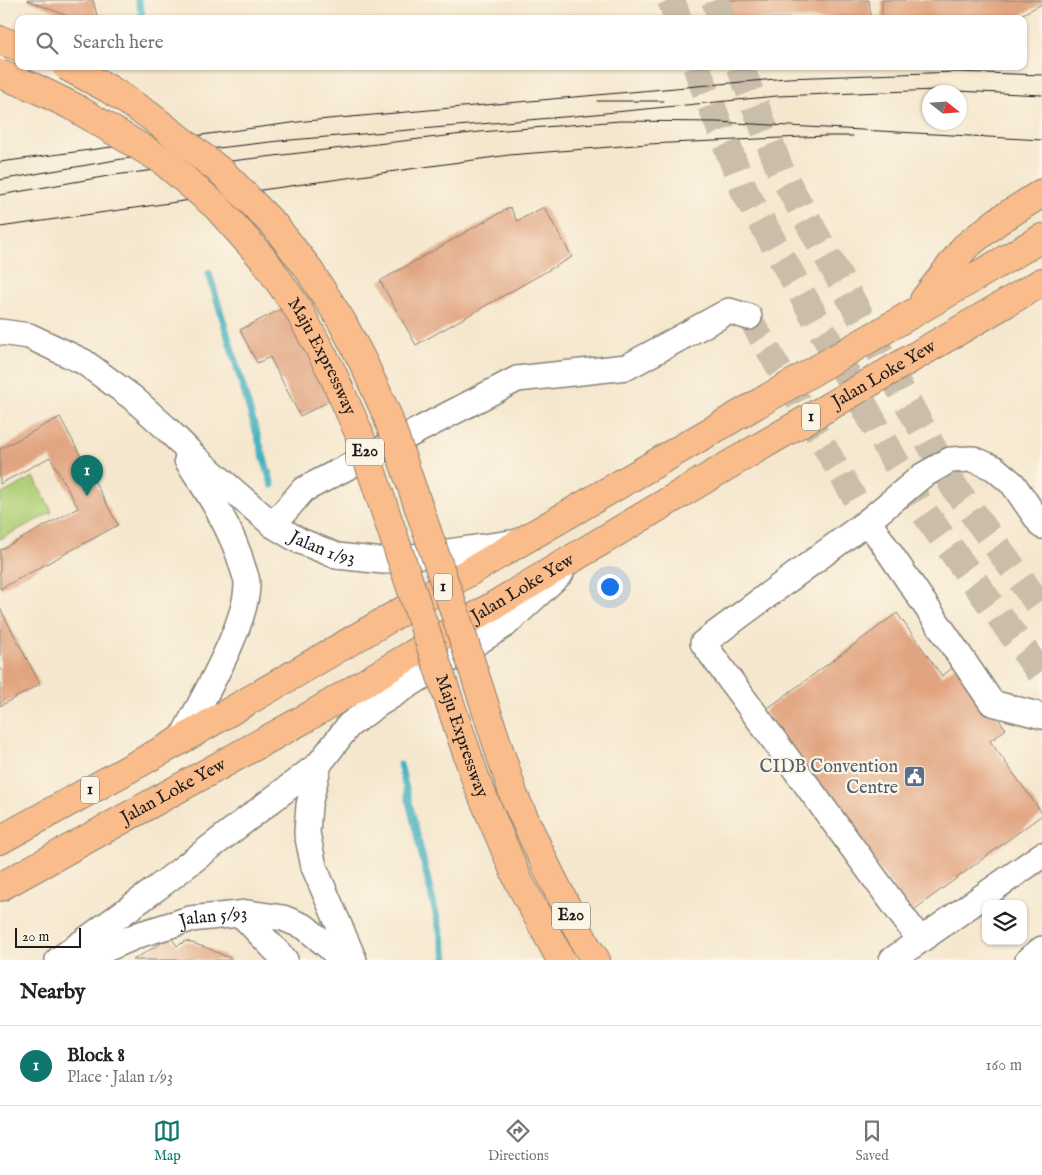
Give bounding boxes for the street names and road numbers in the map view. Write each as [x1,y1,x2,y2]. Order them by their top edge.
street label: Maju Expressway [282,293,361,419]
street label: Jalan Loke Yew [826,334,941,415]
road number: 1 [802,404,820,431]
road number: E20 [346,438,384,466]
street label: Jalan 1/93 [283,525,356,569]
street label: Jalan Loke Yew [465,548,580,629]
road number: 1 [434,574,452,600]
street label: Maju Expressway [430,671,494,802]
street label: Jalan Loke Yew [115,752,231,830]
road number: 1 [81,776,99,804]
street label: Jalan 5/93 [175,902,248,934]
road number: E20 [552,902,590,929]

